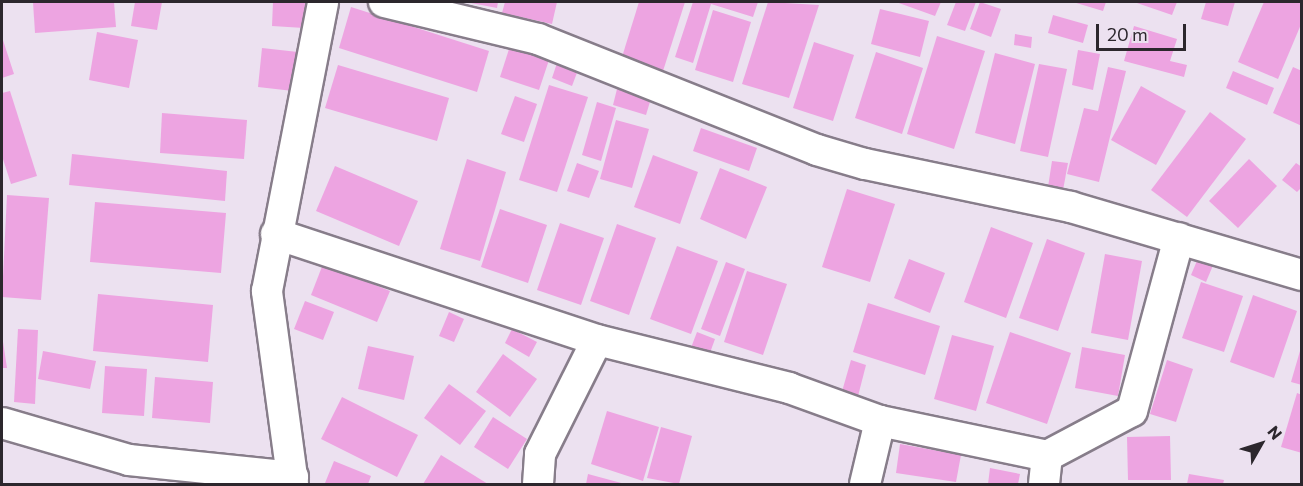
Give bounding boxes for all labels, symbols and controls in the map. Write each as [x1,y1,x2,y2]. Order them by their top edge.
scale bar [1099,12,1189,50]
text: 20 m [1107,23,1148,45]
north arrow [1231,414,1291,474]
text: N [1264,422,1287,443]

